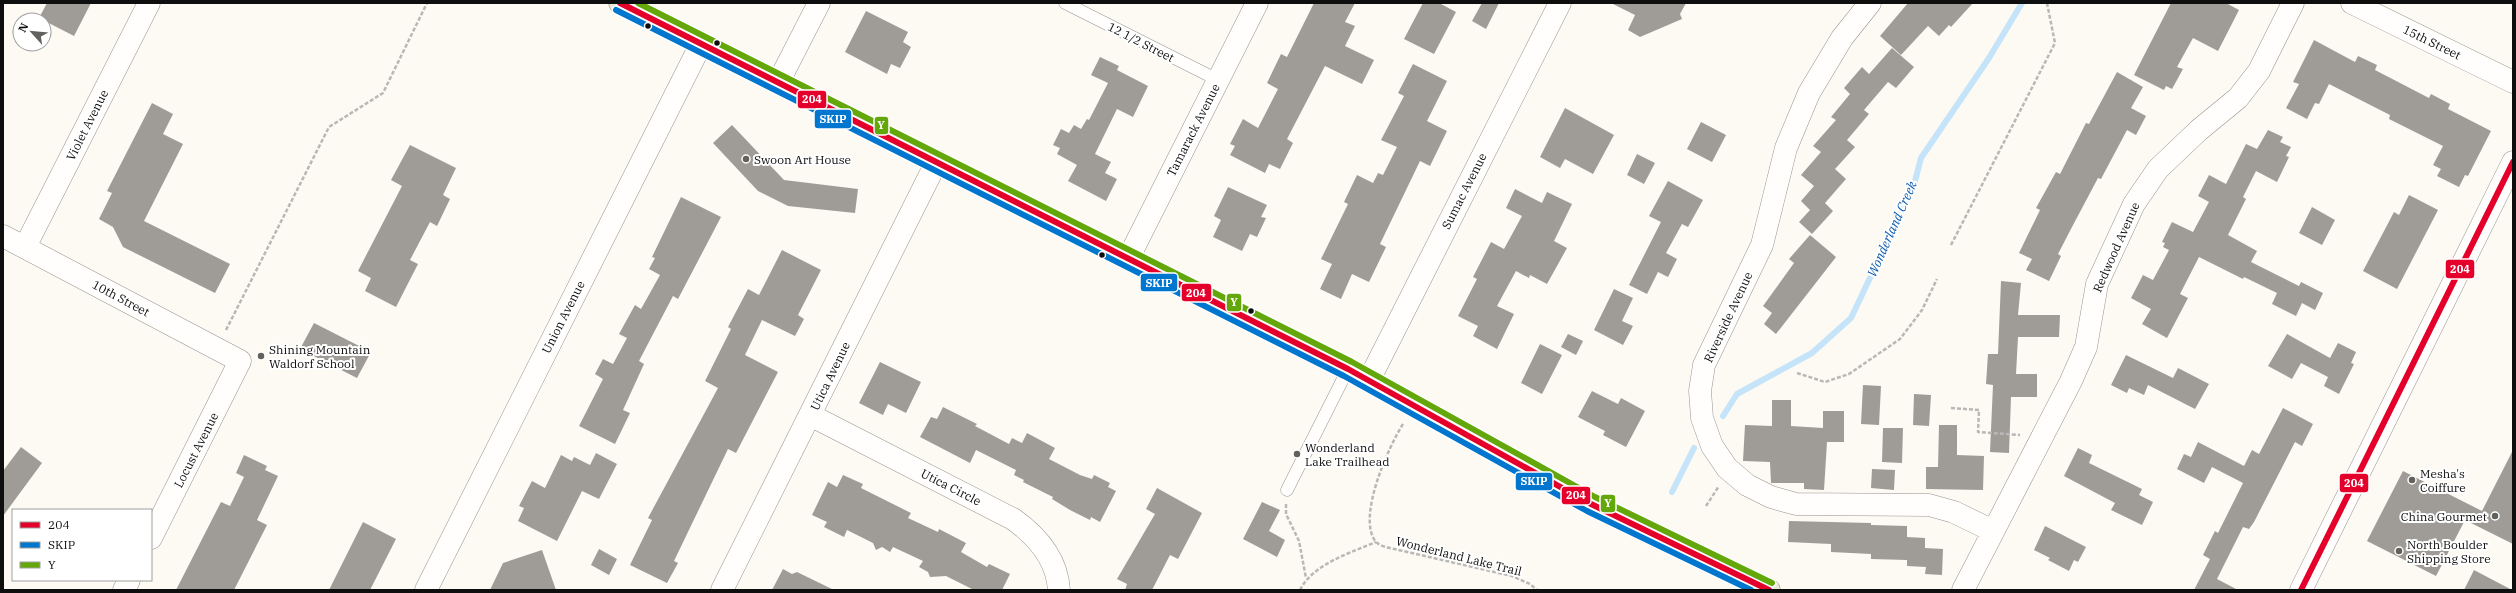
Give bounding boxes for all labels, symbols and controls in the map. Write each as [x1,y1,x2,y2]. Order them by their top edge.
north arrow [12,12,52,52]
street label: 12 1/2 Street [1105,19,1177,65]
text: N [15,20,31,35]
unlabelled marker [643,21,653,31]
street label: 15th Street [2401,22,2463,62]
unlabelled marker [712,38,722,48]
street label: Tamarack Avenue [1163,81,1223,179]
street label: Violet Avenue [63,87,111,163]
line badge: 204 [797,90,827,109]
text: 204 [802,92,822,106]
line badge: SKIP [814,109,852,129]
text: SKIP [819,112,847,126]
line badge: Y [874,116,889,135]
text: Y [877,118,885,132]
street label: Sumac Avenue [1438,150,1490,232]
place label: Swoon Art House [754,152,851,167]
marker: Swoon Art House [741,154,751,164]
water label: Wonderland Creek [1863,178,1921,280]
street label: Redwood Avenue [2089,200,2143,294]
unlabelled marker [1097,250,1107,260]
line badge: 204 [2445,259,2475,279]
text: 204 [2450,262,2470,276]
street label: Riverside Avenue [1700,269,1756,365]
line badge: SKIP [1140,273,1178,292]
text: SKIP [1145,276,1173,290]
street label: 10th Street [90,277,152,319]
street label: Union Avenue [538,278,588,356]
line badge: 204 [1181,283,1212,302]
text: 204 [1186,286,1206,300]
line badge: Y [1226,293,1242,312]
text: Y [1230,295,1238,309]
unlabelled marker [1246,306,1256,316]
street label: Utica Avenue [807,339,853,413]
place label: Shining Mountain Waldorf School [269,342,371,371]
marker: Shining Mountain Waldorf School [256,351,266,361]
street label: Locust Avenue [171,410,221,490]
place label: Wonderland Lake Trailhead [1305,440,1390,469]
marker: Wonderland Lake Trailhead [1292,449,1302,459]
street label: Utica Circle [918,465,984,509]
place label: Mesha's Coiffure [2420,466,2466,495]
line badge: SKIP [1515,472,1553,491]
line badge: 204 [2339,473,2369,493]
text: SKIP [1520,474,1548,488]
marker: Mesha's Coiffure [2407,475,2417,485]
text: 204 [2344,476,2364,490]
line badge: 204 [1561,486,1591,505]
text: 204 [1566,488,1586,502]
line badge: Y [1600,494,1616,513]
text: Y [1604,496,1612,510]
legend [12,509,152,581]
place label: China Gourmet [2401,509,2487,524]
marker: China Gourmet [2490,511,2500,521]
text: 204 [48,517,70,532]
street label: Wonderland Lake Trail [1395,533,1524,579]
text: SKIP [48,537,75,552]
place label: North Boulder Shipping Store [2407,537,2491,566]
marker: North Boulder Shipping Store [2394,546,2404,556]
text: Y [48,557,56,572]

